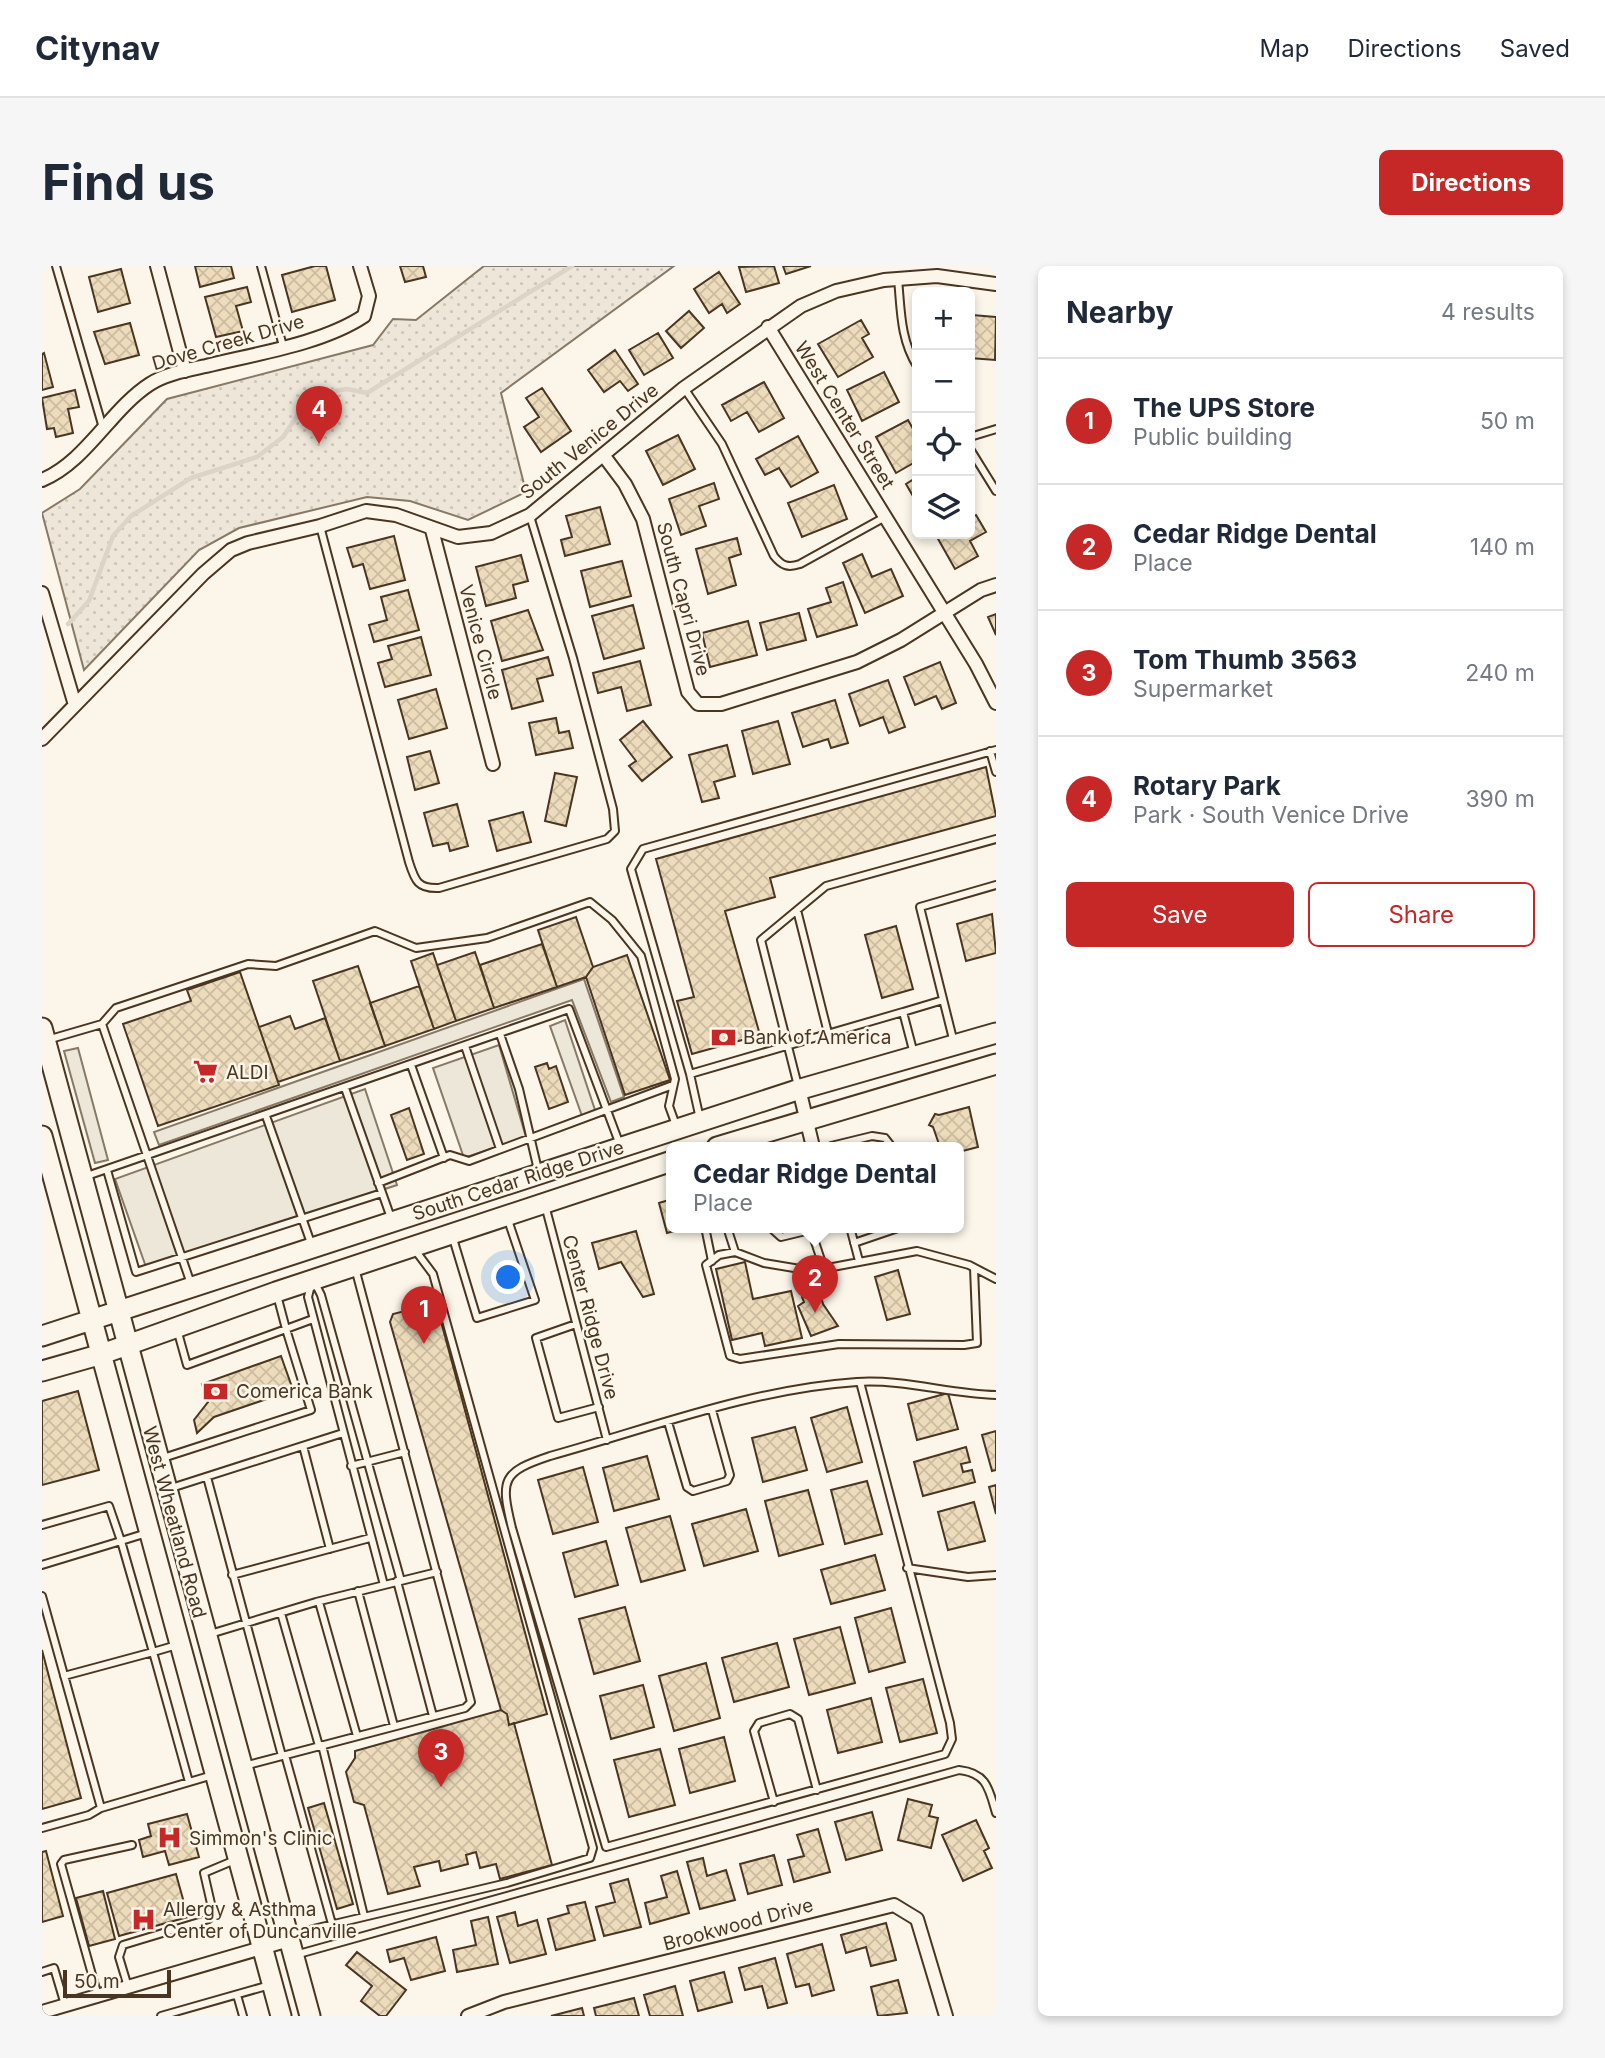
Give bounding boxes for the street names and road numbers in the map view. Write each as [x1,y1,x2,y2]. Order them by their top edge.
street label: Dove Creek Drive [149,310,307,375]
street label: West Center Street [790,337,899,493]
street label: South Venice Drive [516,379,663,504]
street label: South Capri Drive [652,520,715,679]
street label: Venice Circle [454,582,507,702]
street label: South Cedar Ridge Drive [409,1135,627,1226]
street label: Center Ridge Drive [557,1232,624,1402]
street label: West Wheatland Road [138,1424,211,1621]
street label: Brookwood Drive [660,1893,816,1956]

